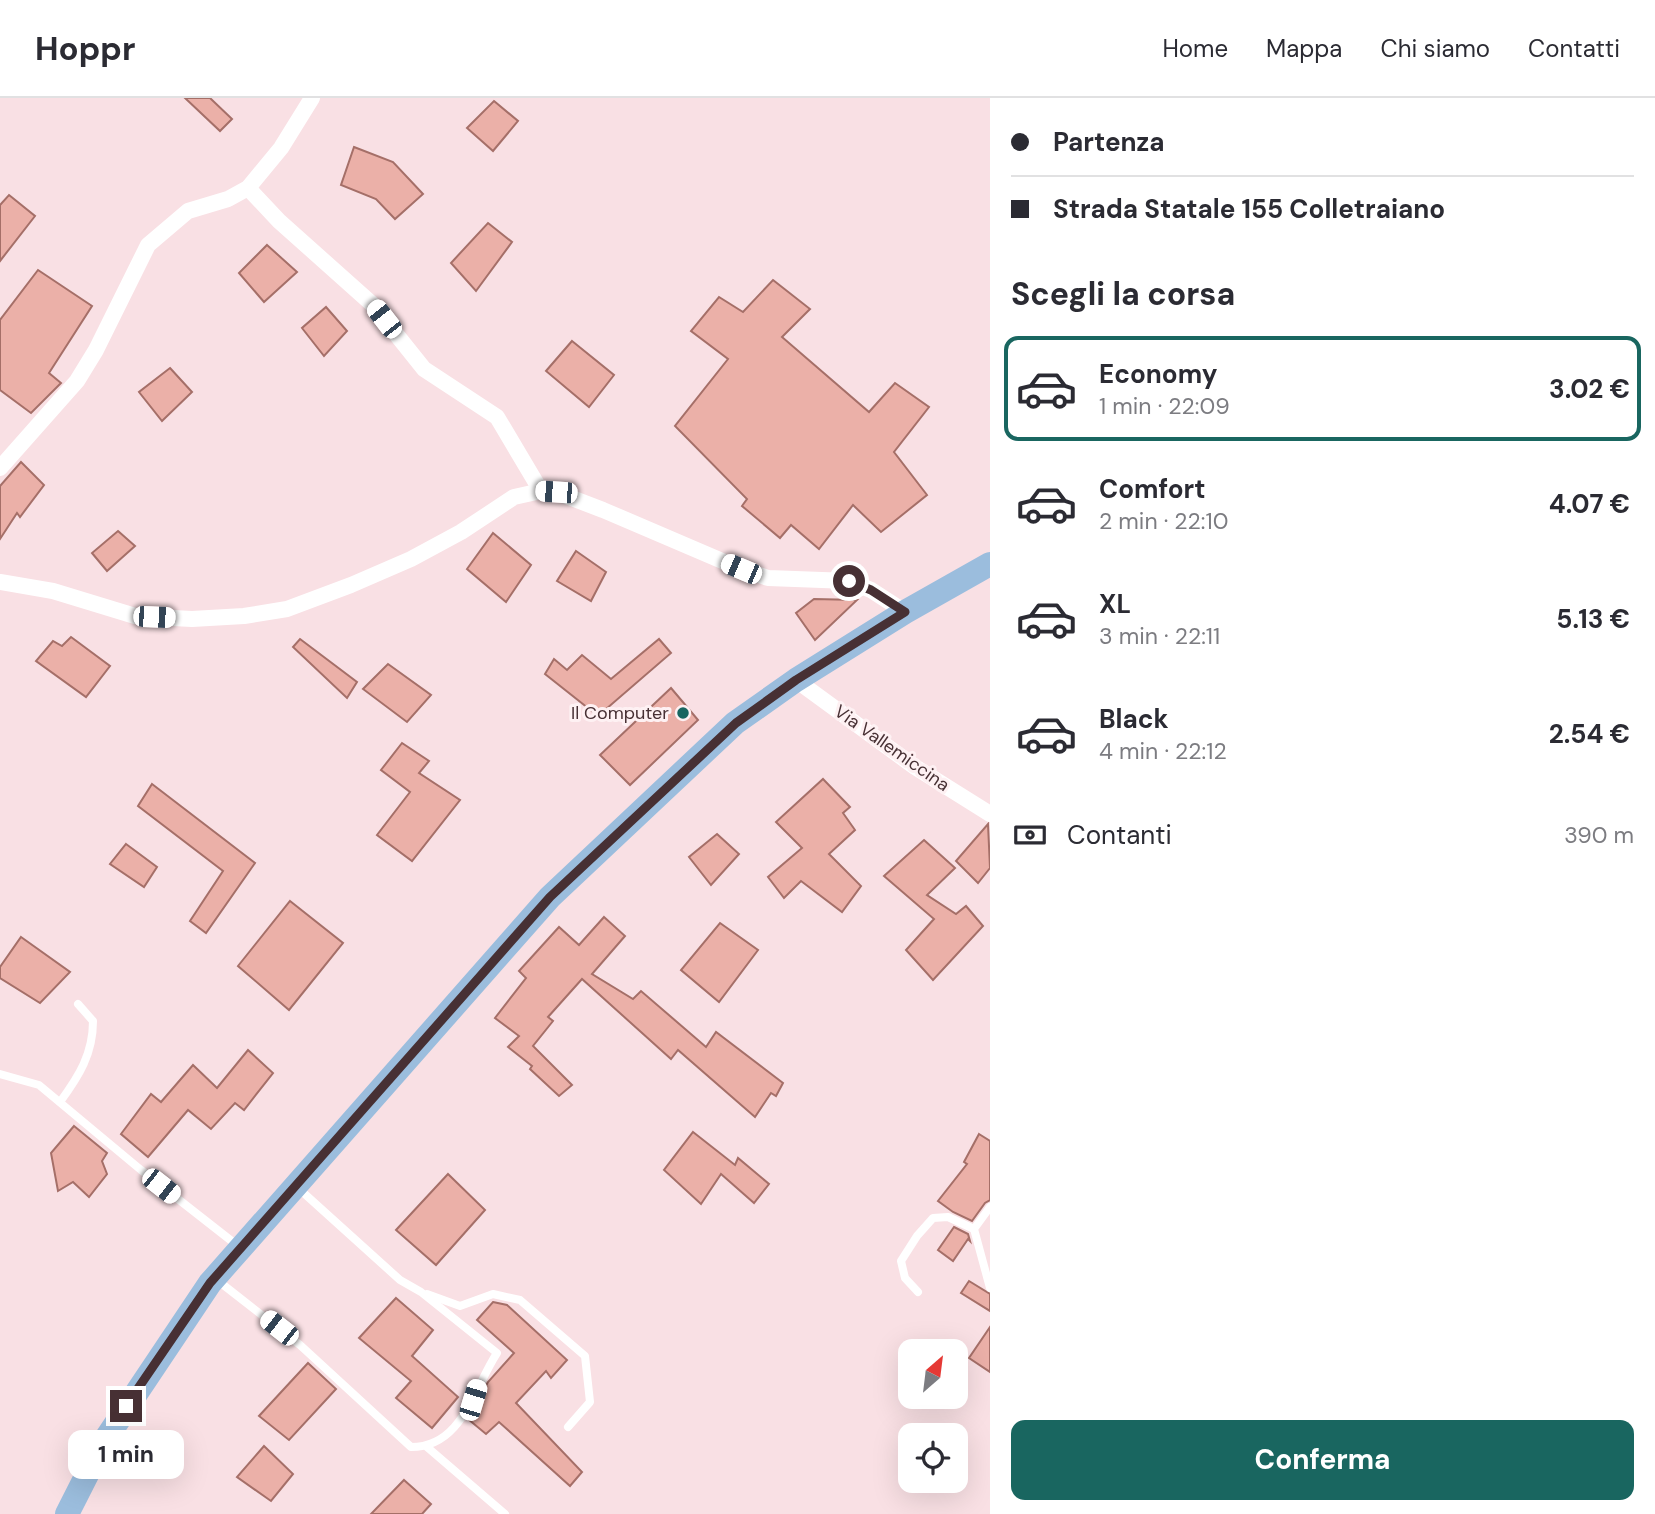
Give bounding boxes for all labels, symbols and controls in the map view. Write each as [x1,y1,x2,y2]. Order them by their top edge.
text: Hoppr [35,27,135,70]
text: Home [1162,33,1228,64]
text: Mappa [1266,33,1342,64]
text: Chi siamo [1380,33,1490,64]
text: Contatti [1528,33,1620,64]
text: Partenza [1053,125,1165,159]
text: Strada Statale 155 Colletraiano [1053,192,1445,226]
text: Scegli la corsa [1011,273,1235,315]
car [363,296,406,342]
icon: car [1015,357,1078,420]
text: Economy [1099,357,1217,391]
text: 3.02 € [1549,372,1630,406]
text: 1 min · 22:09 [1099,391,1230,421]
icon: car [1015,472,1078,535]
text: Comfort [1099,472,1205,506]
car [535,480,578,504]
text: 4.07 € [1549,487,1630,521]
text: 2 min · 22:10 [1099,506,1228,536]
car [718,551,765,587]
route start [833,565,865,597]
icon: car [1015,587,1078,650]
text: XL [1099,587,1131,621]
text: 5.13 € [1556,602,1630,636]
car [133,606,176,628]
text: 3 min · 22:11 [1099,621,1220,651]
street label: Via Vallemiccina [830,699,954,797]
place label: Il Computer [571,701,669,725]
icon: car [1015,702,1078,765]
text: Black [1099,702,1169,736]
marker: Il Computer [675,705,691,721]
text: 2.54 € [1549,717,1630,751]
text: 4 min · 22:12 [1099,736,1227,766]
icon: cash [1011,816,1049,854]
text: Contanti [1067,818,1172,852]
text: 390 m [1564,820,1634,850]
car [138,1165,185,1207]
car [256,1307,303,1349]
north arrow [898,1339,968,1409]
map controls [898,1339,968,1493]
car [457,1377,490,1423]
route end [110,1390,142,1422]
button: Conferma [1011,1420,1634,1500]
button: locate [898,1423,968,1493]
callout: 1 min [68,1430,184,1480]
text: 1 min [98,1439,154,1469]

